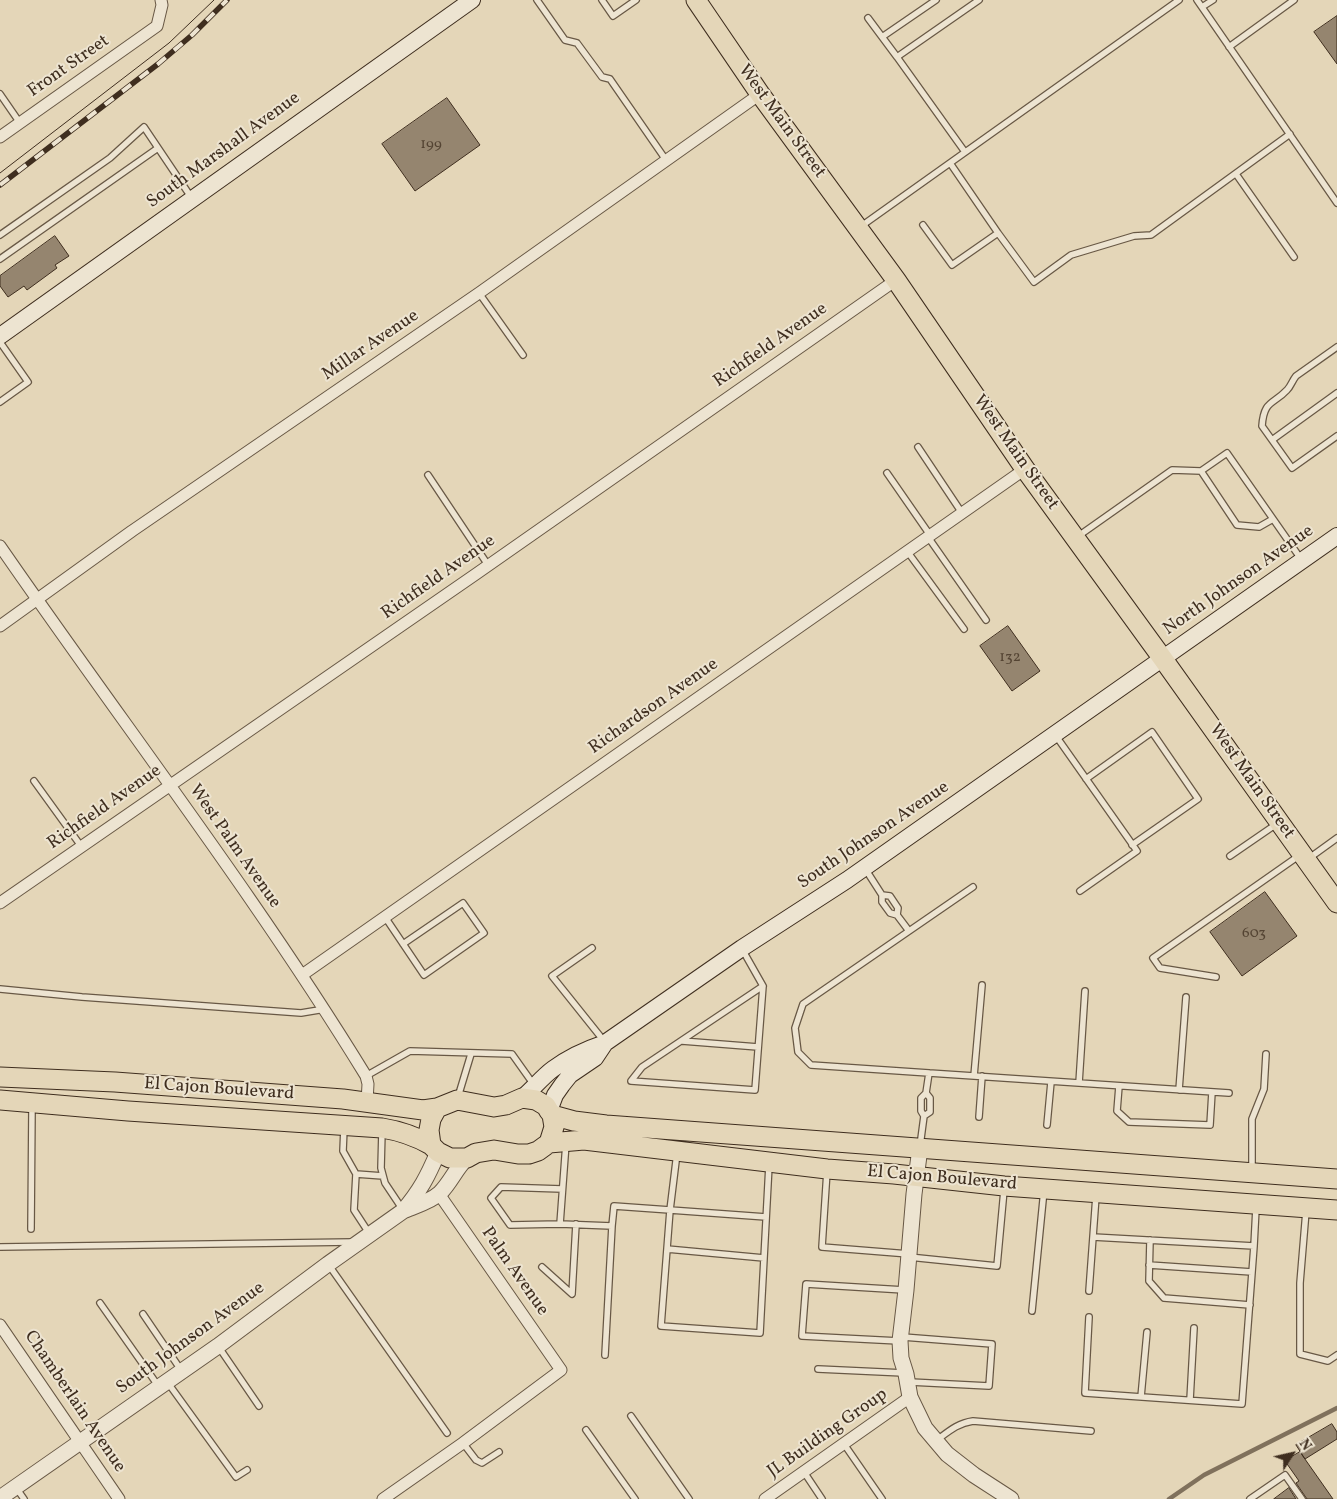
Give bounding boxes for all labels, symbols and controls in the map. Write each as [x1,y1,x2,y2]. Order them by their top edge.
street label: Front Street [24,31,114,103]
street label: West Main Street [732,61,830,183]
street label: South Marshall Avenue [143,88,305,214]
house number: 199 [420,136,442,154]
street label: Richfield Avenue [710,299,832,393]
street label: Millar Avenue [319,306,423,386]
street label: West Main Street [967,391,1063,515]
street label: North Johnson Avenue [1160,521,1318,641]
street label: Richfield Avenue [378,531,500,625]
house number: 132 [999,649,1021,667]
street label: Richardson Avenue [585,654,723,760]
street label: West Main Street [1203,720,1299,844]
street label: Richfield Avenue [44,761,166,855]
street label: South Johnson Avenue [794,777,954,895]
street label: West Palm Avenue [183,781,285,913]
house number: 603 [1242,925,1266,943]
street label: El Cajon Boulevard [143,1074,295,1106]
street label: El Cajon Boulevard [866,1162,1018,1196]
street label: Palm Avenue [476,1224,552,1320]
street label: South Johnson Avenue [113,1278,269,1400]
street label: Chamberlain Avenue [19,1327,129,1477]
street label: JL Building Group [764,1385,892,1483]
north arrow [1267,1429,1317,1479]
text: N [1294,1435,1315,1455]

